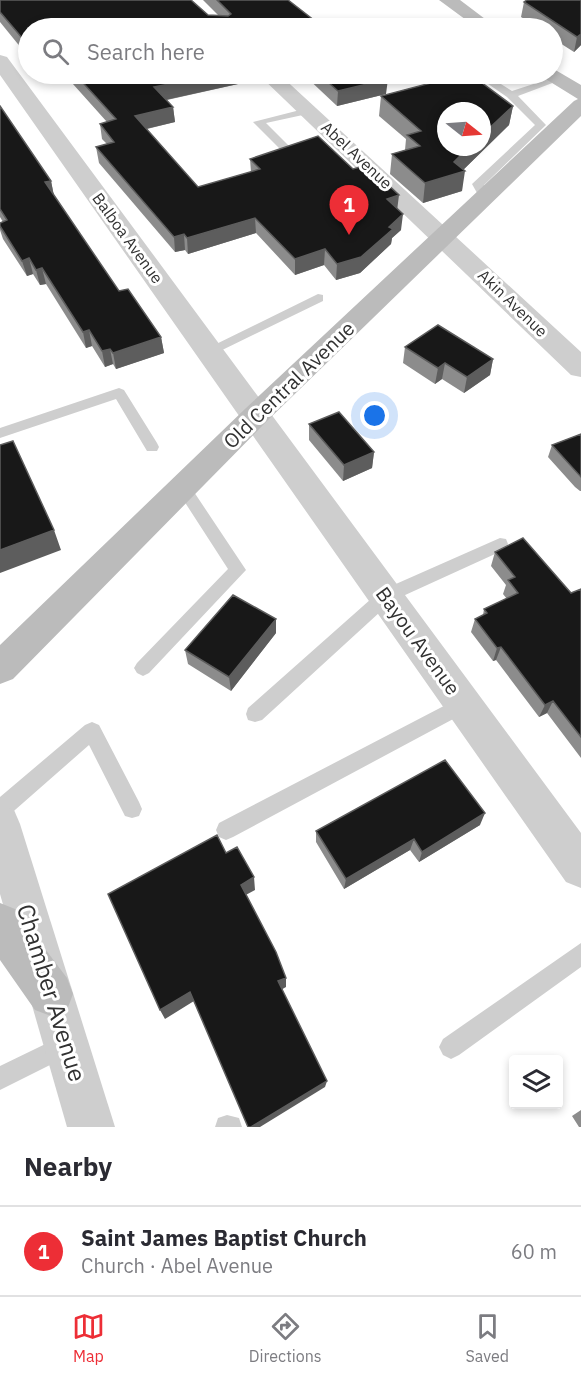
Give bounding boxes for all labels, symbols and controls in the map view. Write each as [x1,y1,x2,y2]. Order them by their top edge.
search box [18,18,563,84]
icon: search [39,35,72,68]
text: Search here [87,37,205,66]
north arrow [437,102,491,156]
street label: Abel Avenue [317,117,397,193]
pin: 1 [330,186,368,235]
street label: Balboa Avenue [88,189,168,287]
street label: Akin Avenue [474,265,552,341]
street label: Old Central Avenue [217,315,360,454]
your location [360,401,389,430]
street label: Bayou Avenue [370,581,467,700]
street label: Chamber Avenue [10,900,94,1085]
map controls [509,1055,563,1109]
button: layers [509,1055,563,1109]
text: Nearby [24,1149,112,1183]
text: Saint James Baptist Church [81,1223,367,1252]
text: 1 [38,1238,50,1265]
text: 60 m [511,1238,557,1265]
text: Church · Abel Avenue [81,1252,273,1279]
tab: Map [72,1310,105,1366]
tab: Directions [249,1310,322,1366]
tab: Saved [466,1310,509,1366]

